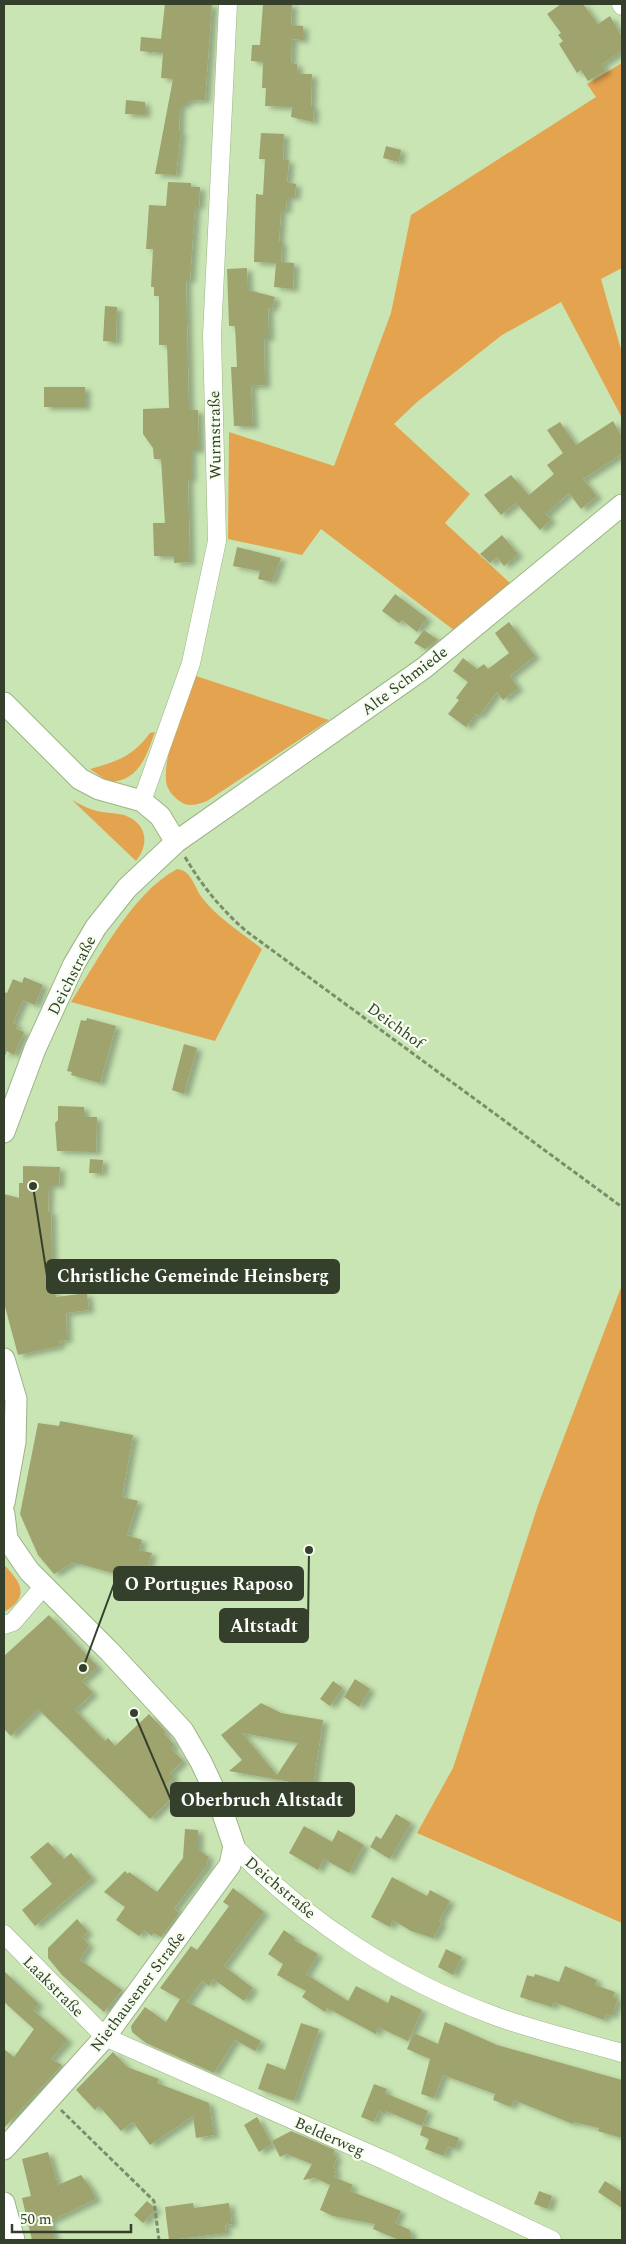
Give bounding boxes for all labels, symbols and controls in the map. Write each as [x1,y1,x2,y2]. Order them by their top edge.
street label: Wurmstraße [202,390,228,480]
street label: Alte Schmiede [356,640,453,721]
street label: Deichstraße [42,931,102,1019]
street label: Deichhof [362,997,430,1056]
callout: Christliche Gemeinde Heinsberg [47,1260,339,1293]
text: Christliche Gemeinde Heinsberg [57,1263,329,1290]
callout: O Portugues Raposo [114,1567,303,1600]
text: O Portugues Raposo [125,1571,293,1598]
callout: Altstadt [220,1609,308,1642]
text: Altstadt [230,1613,298,1640]
callout: Oberbruch Altstadt [171,1783,354,1816]
text: Oberbruch Altstadt [181,1787,343,1814]
street label: Deichstraße [240,1851,321,1925]
street label: Niethausener Straße [84,1926,191,2057]
street label: Laakstraße [17,1950,90,2023]
street label: Belderweg [291,2111,369,2163]
scale bar [12,2202,131,2234]
text: 50 m [20,2208,52,2231]

